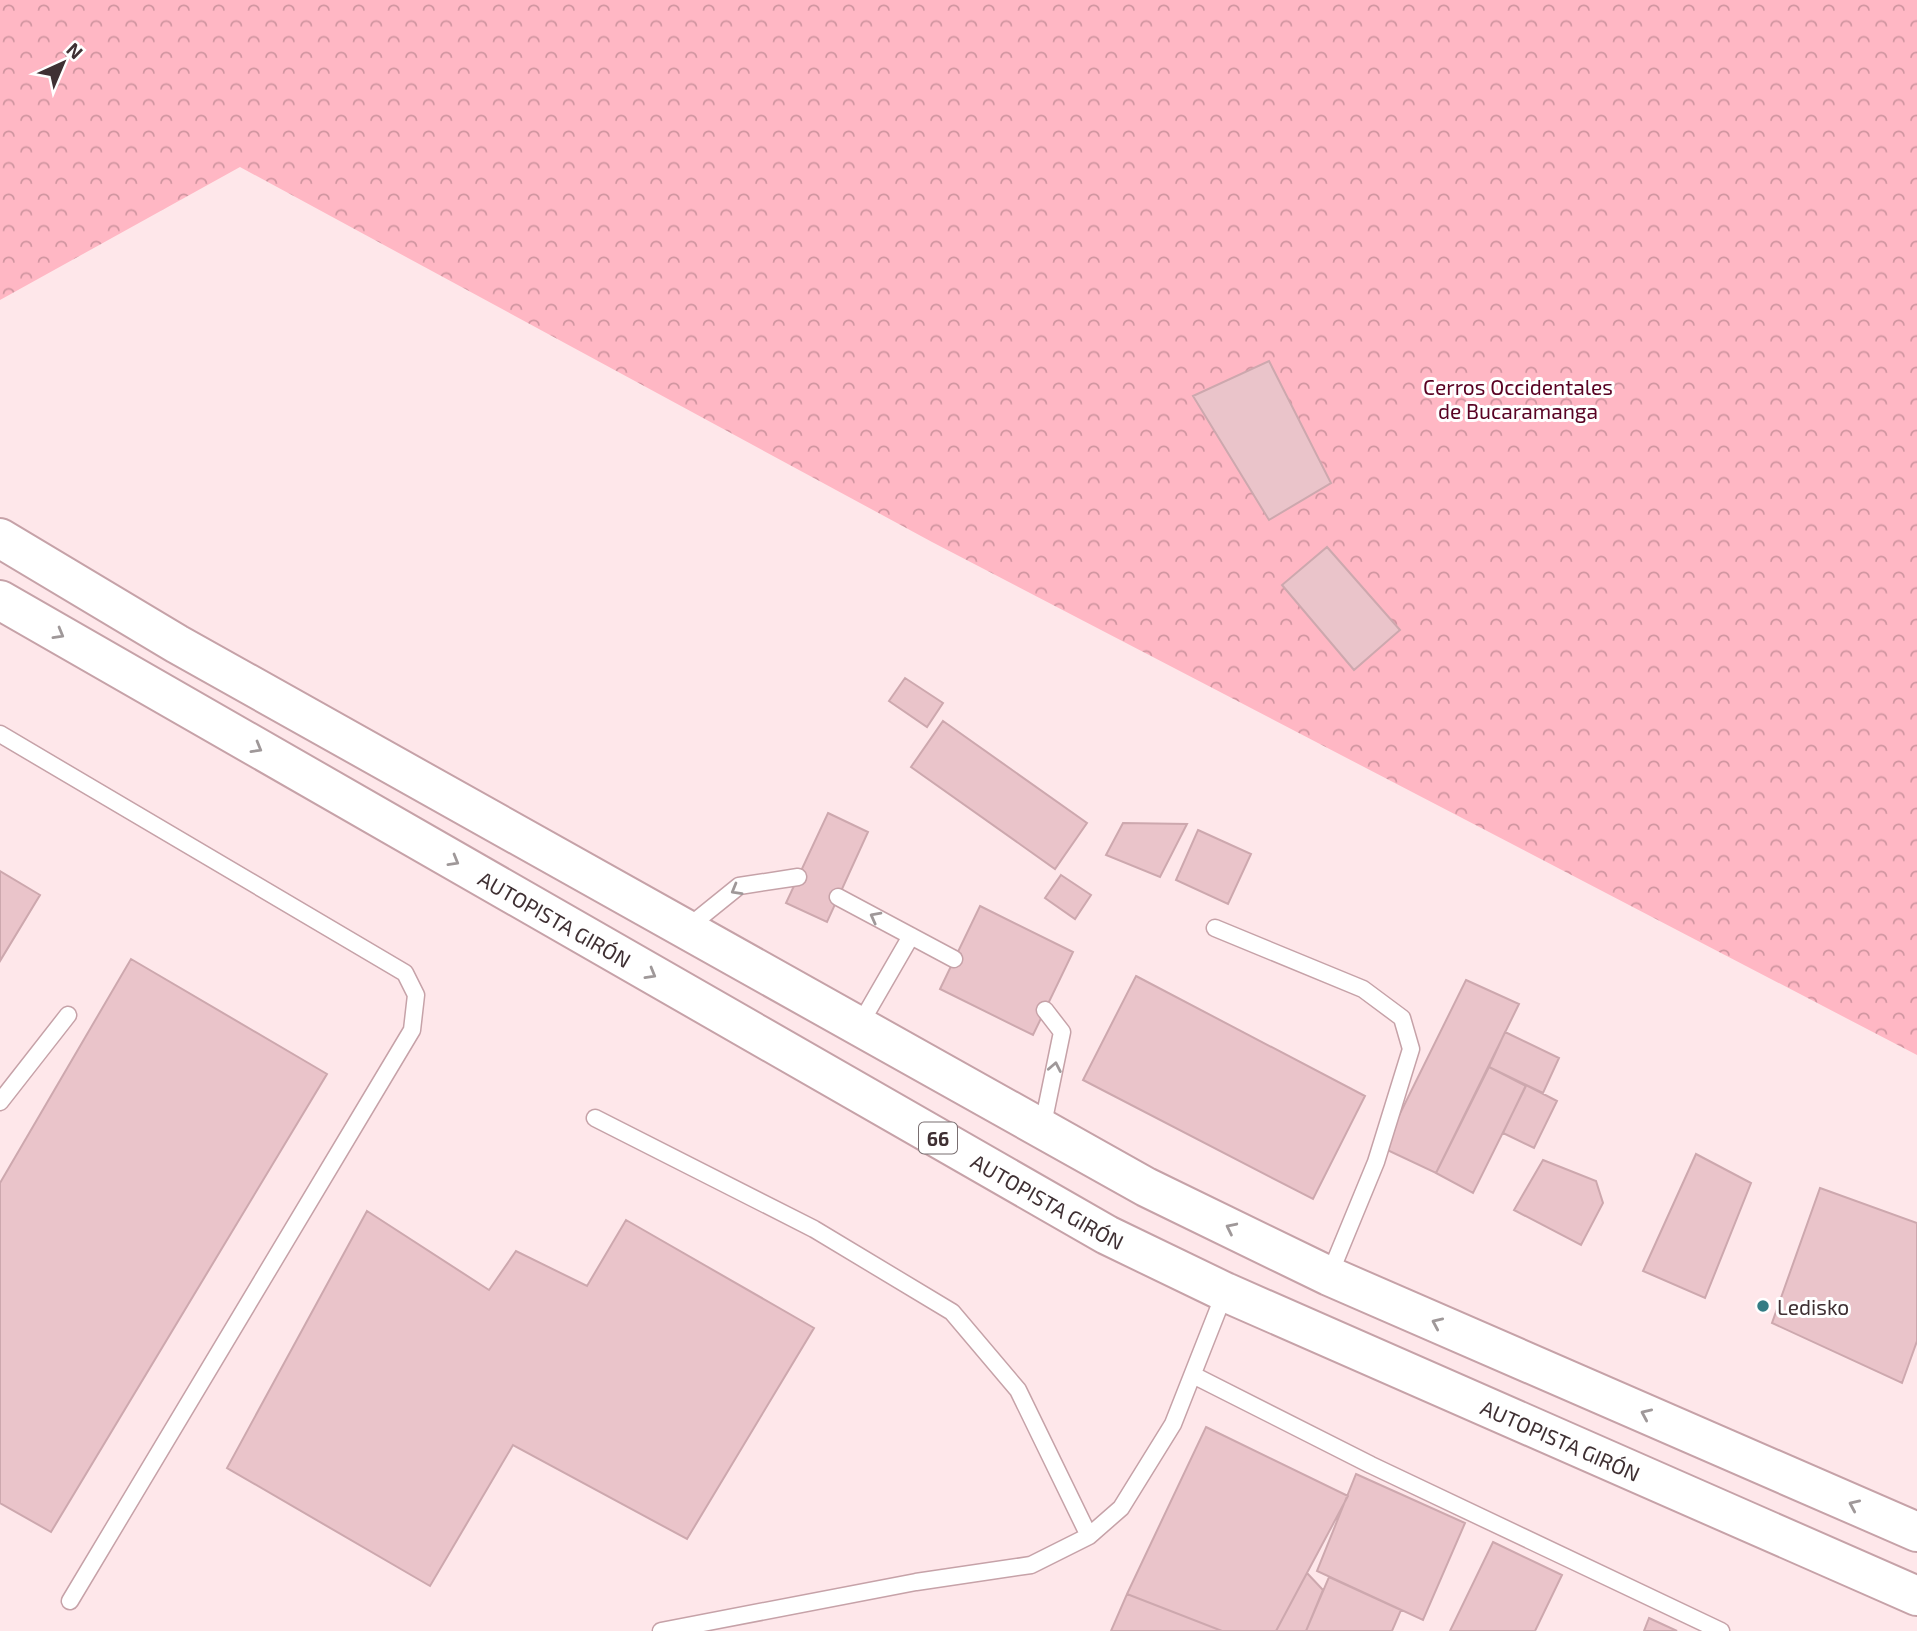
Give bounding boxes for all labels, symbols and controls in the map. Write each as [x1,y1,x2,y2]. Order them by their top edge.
north arrow [28,28,98,98]
text: N [62,37,88,63]
park label: Cerros Occidentales de Bucaramanga [1423,374,1613,423]
one-way arrow [52,626,65,639]
one-way arrow [249,739,262,752]
one-way arrow [447,853,459,866]
street label: AUTOPISTA GIRÓN [475,865,636,972]
one-way arrow [731,882,743,896]
one-way arrow [869,911,882,925]
one-way arrow [644,966,657,979]
one-way arrow [1046,1061,1061,1073]
road number: 66 [919,1122,957,1154]
street label: AUTOPISTA GIRÓN [967,1148,1128,1254]
one-way arrow [1226,1223,1238,1237]
place label: Ledisko [1777,1294,1849,1319]
marker: Ledisko [1755,1298,1771,1314]
one-way arrow [1432,1317,1444,1331]
street label: AUTOPISTA GIRÓN [1477,1394,1644,1485]
one-way arrow [1641,1408,1653,1422]
one-way arrow [1849,1499,1862,1513]

